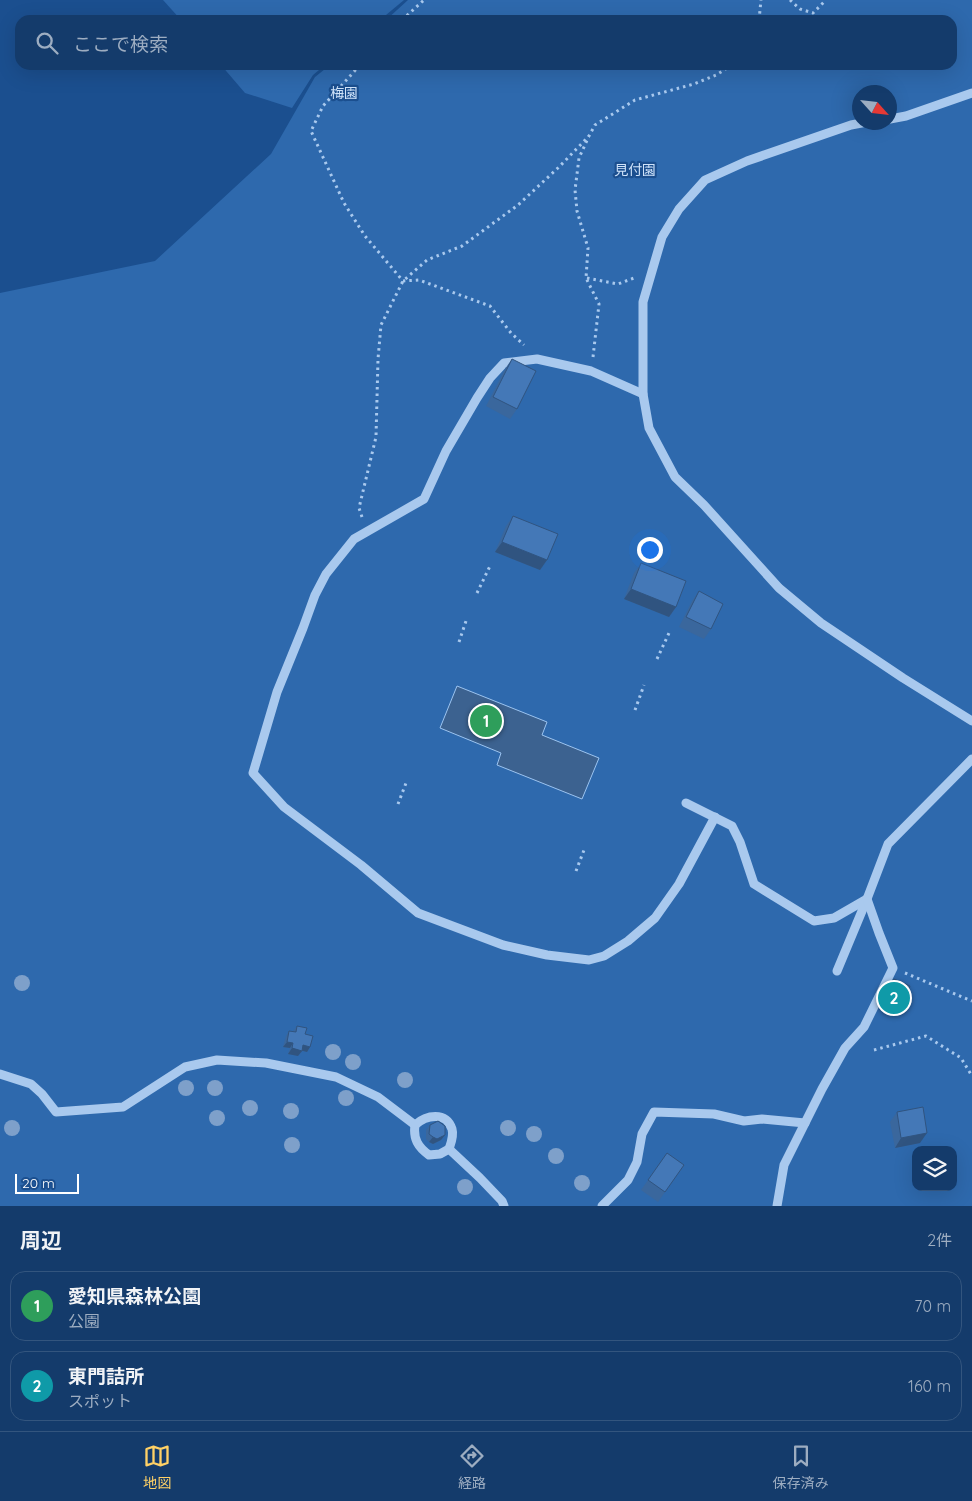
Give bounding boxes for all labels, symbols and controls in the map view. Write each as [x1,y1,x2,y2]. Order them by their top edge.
search box [15,15,957,70]
icon: search [33,29,61,57]
text: ここで検索 [73,32,168,56]
park label: 梅園 [330,84,358,102]
north arrow [852,85,897,130]
park label: 見付園 [614,161,656,179]
your location [637,537,663,563]
pin: 1 [470,702,502,740]
pin: 2 [878,979,910,1017]
map controls [912,1146,957,1191]
button: layers [912,1146,957,1191]
scale bar [15,1171,79,1194]
text: 20 m [22,1174,55,1192]
text: 周辺 [20,1227,62,1253]
text: 2件 [927,1230,952,1250]
text: 愛知県森林公園 [68,1284,201,1308]
text: 1 [34,1296,40,1316]
text: 70 m [914,1296,951,1316]
text: 公園 [68,1311,100,1331]
text: 東門詰所 [68,1364,144,1388]
text: 2 [32,1376,42,1396]
text: 160 m [908,1376,951,1396]
text: スポット [68,1391,132,1411]
tab: 地図 [143,1442,171,1492]
tab: 経路 [458,1442,486,1492]
tab: 保存済み [773,1442,829,1492]

